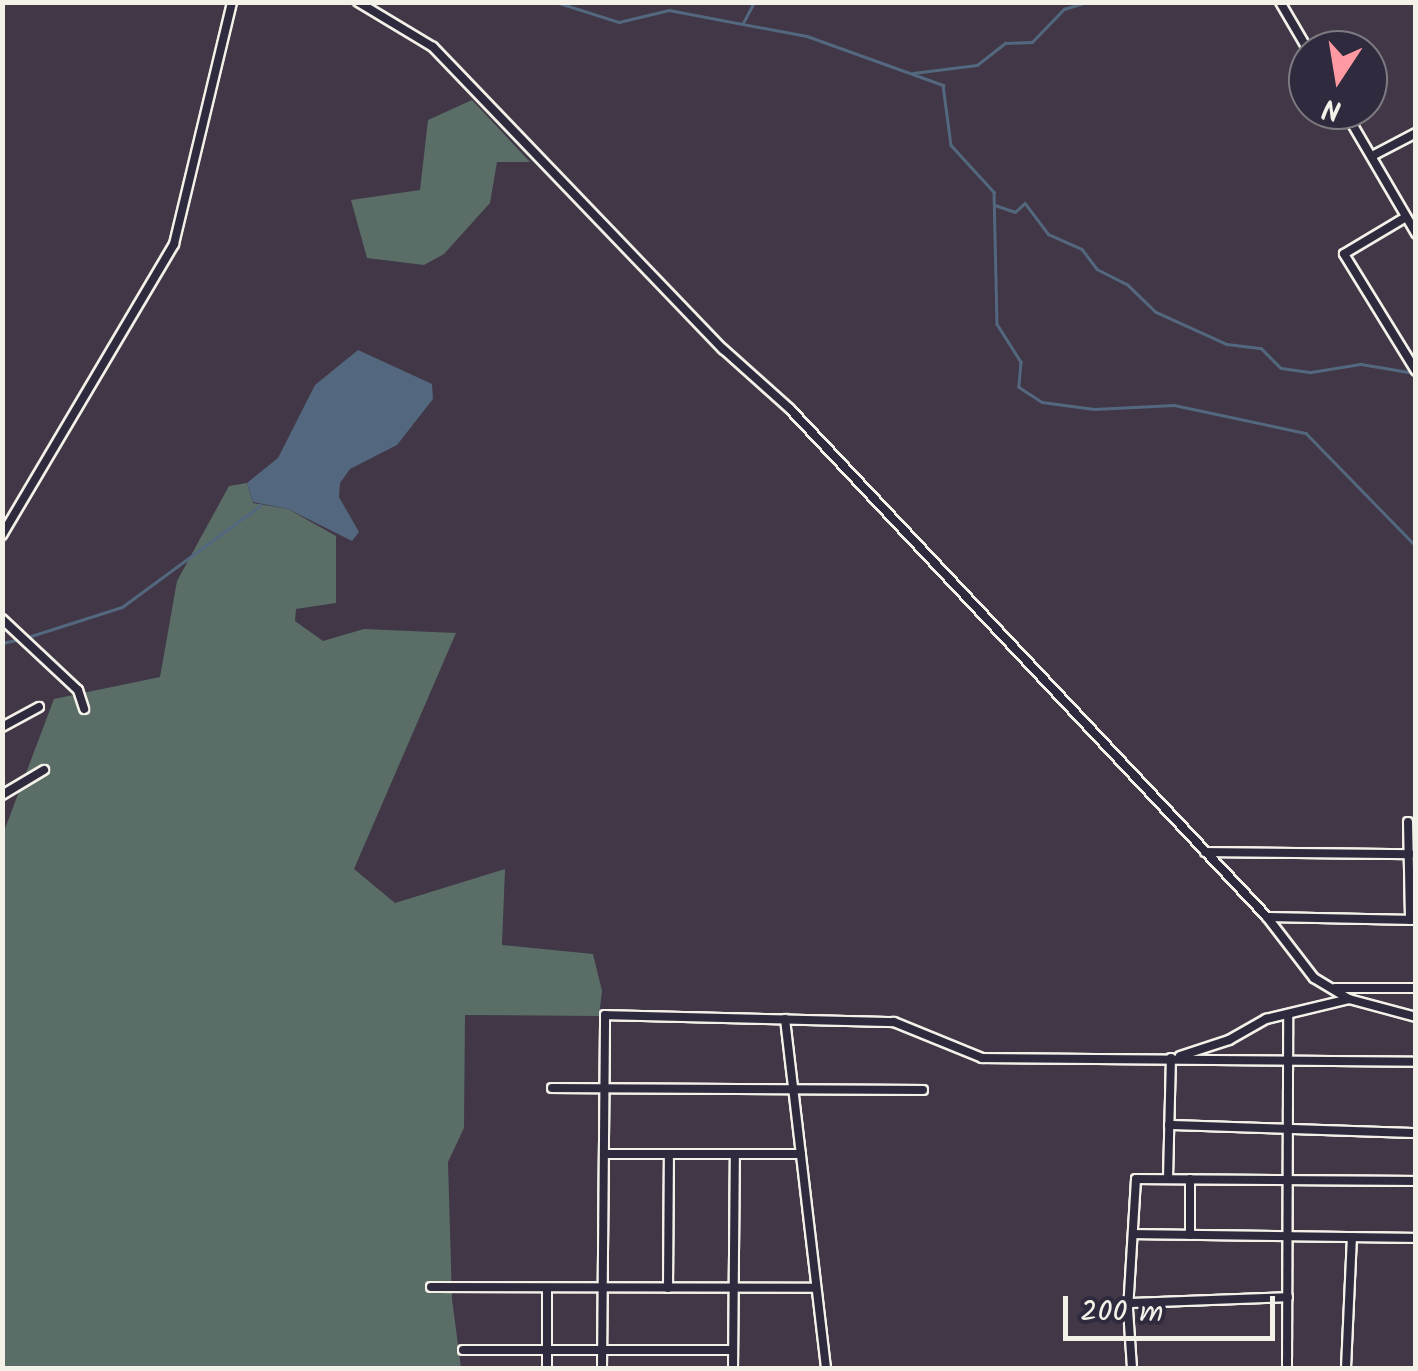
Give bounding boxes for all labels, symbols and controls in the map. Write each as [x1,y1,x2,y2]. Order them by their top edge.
north arrow [1288,30,1388,130]
text: N [1319,84,1345,132]
scale bar [1068,1276,1280,1338]
text: 200 m [1080,1289,1163,1337]

